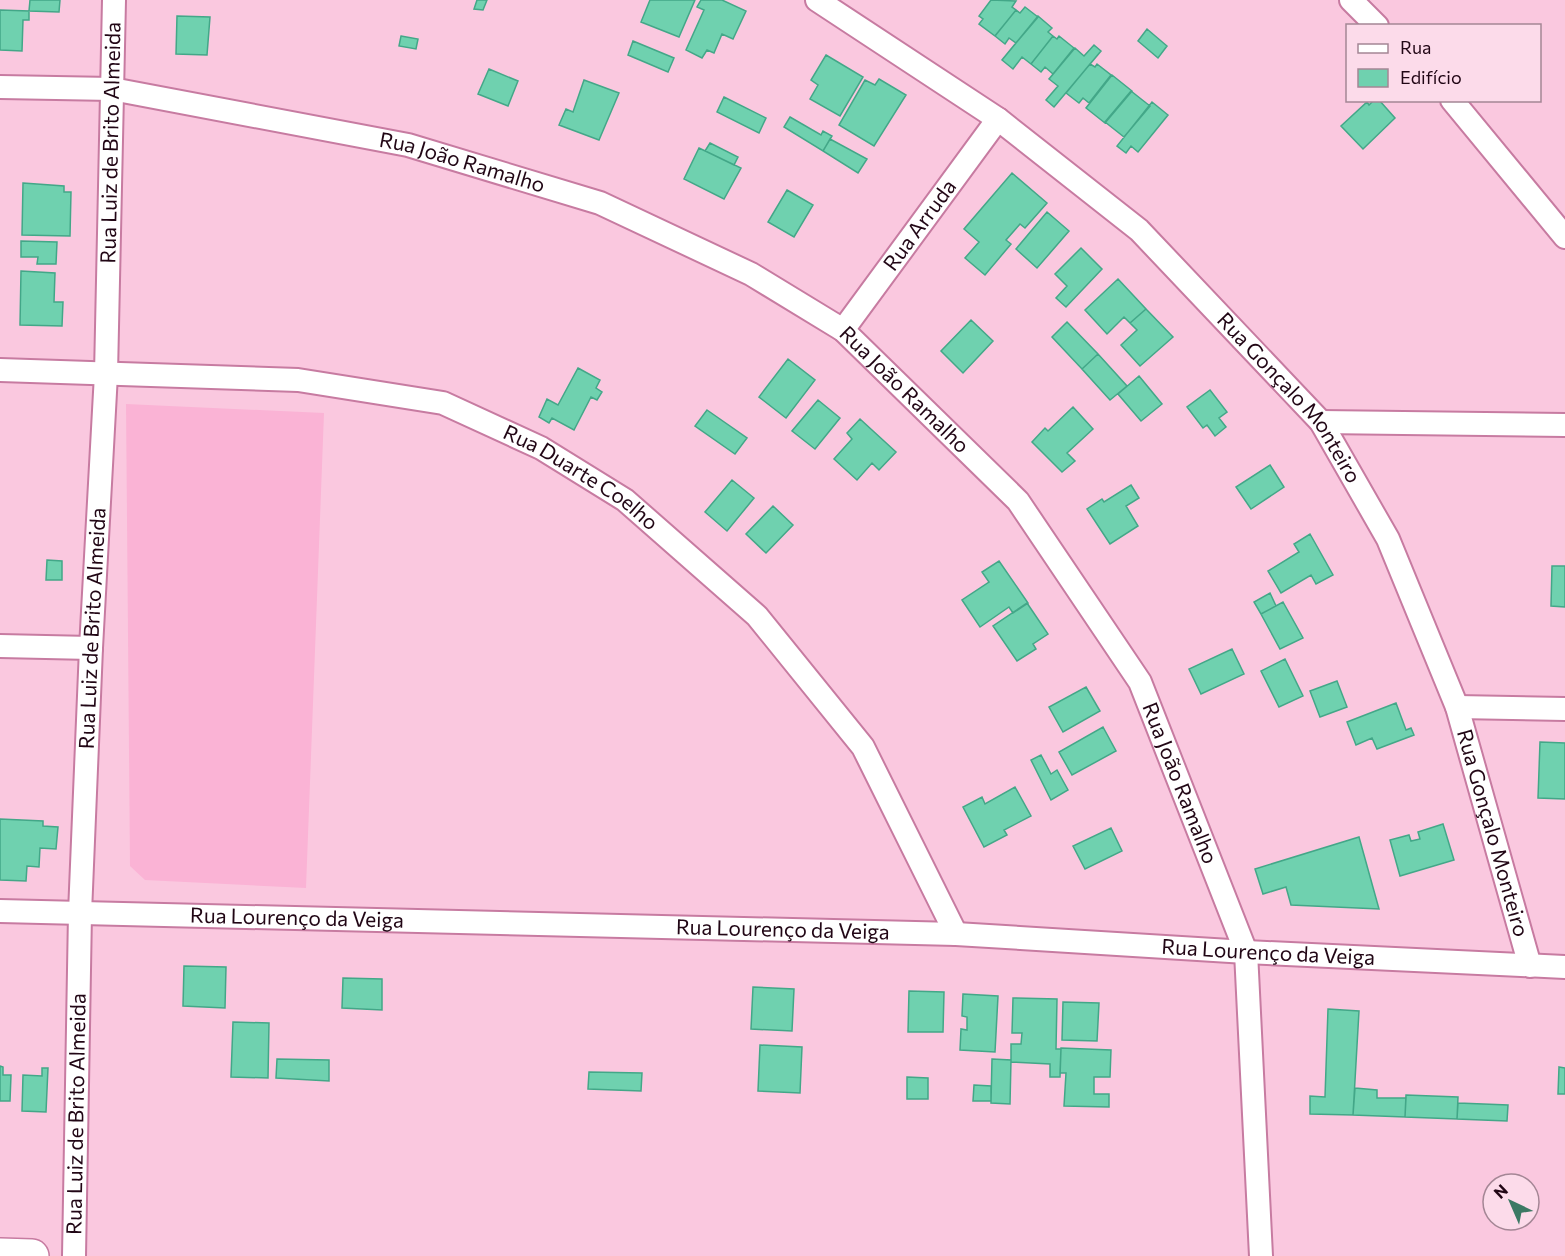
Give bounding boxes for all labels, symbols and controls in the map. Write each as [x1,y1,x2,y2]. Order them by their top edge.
street label: Rua Luiz de Brito Almeida [94,22,125,264]
legend [1346,24,1541,102]
text: Rua [1400,36,1431,58]
text: Edifício [1400,66,1462,88]
street label: Rua João Ramalho [378,126,548,197]
street label: Rua Arruda [877,174,960,275]
street label: Rua Gonçalo Monteiro [1213,307,1367,487]
street label: Rua João Ramalho [835,320,975,458]
street label: Rua Duarte Coelho [500,418,664,535]
street label: Rua Luiz de Brito Almeida [73,507,110,750]
street label: Rua João Ramalho [1138,698,1224,867]
street label: Rua Gonçalo Monteiro [1453,726,1535,939]
street label: Rua Lourenço da Veiga [190,902,404,932]
street label: Rua Lourenço da Veiga [676,913,890,943]
street label: Rua Lourenço da Veiga [1161,933,1376,969]
street label: Rua Luiz de Brito Almeida [60,993,90,1235]
north arrow [1481,1172,1541,1232]
text: N [1489,1180,1511,1202]

